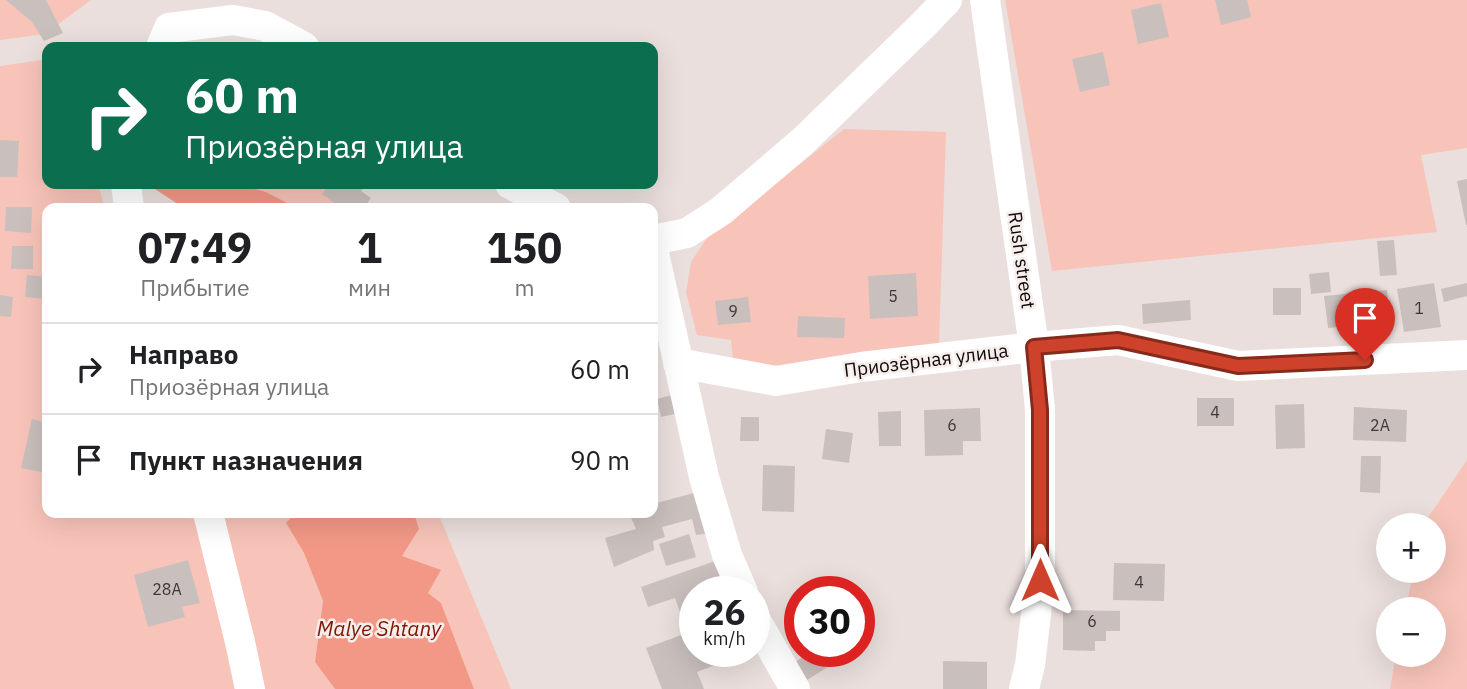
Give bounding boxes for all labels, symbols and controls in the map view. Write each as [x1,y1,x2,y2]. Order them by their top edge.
text: 60 m [185,63,299,126]
icon: right [70,70,161,161]
text: Приозёрная улица [185,125,464,167]
street label: Rush street [1003,210,1041,310]
text: 07:49 [138,220,252,275]
text: 1 [357,220,382,275]
text: 150 [487,220,562,275]
text: Прибытие [140,272,250,302]
text: мин [348,272,391,302]
text: m [514,272,535,302]
house number: 5 [888,286,898,306]
pin [1335,288,1395,360]
house number: 1 [1414,298,1424,318]
icon: arrive [1346,299,1384,337]
house number: 9 [728,301,738,321]
text: Направо [129,337,238,371]
street label: Приозёрная улица [842,338,1010,382]
icon: right [70,350,108,388]
text: 60 m [570,352,630,386]
text: Приозёрная улица [129,371,329,401]
house number: 4 [1210,402,1220,422]
house number: 6 [947,415,957,435]
house number: 2А [1370,415,1390,435]
icon: arrive [70,441,108,479]
text: Пункт назначения [129,443,363,477]
text: 90 m [570,443,630,477]
map controls [1376,513,1446,667]
button: + [1376,513,1446,583]
position arrow [1003,543,1077,617]
house number: 4 [1134,572,1144,592]
speed limit sign: 30 [784,576,875,667]
house number: 28А [152,579,182,599]
text: 26 [703,589,746,635]
button: − [1376,597,1446,667]
house number: 6 [1087,611,1097,631]
water label: Malye Shtany [317,614,442,642]
text: km/h [703,627,746,650]

